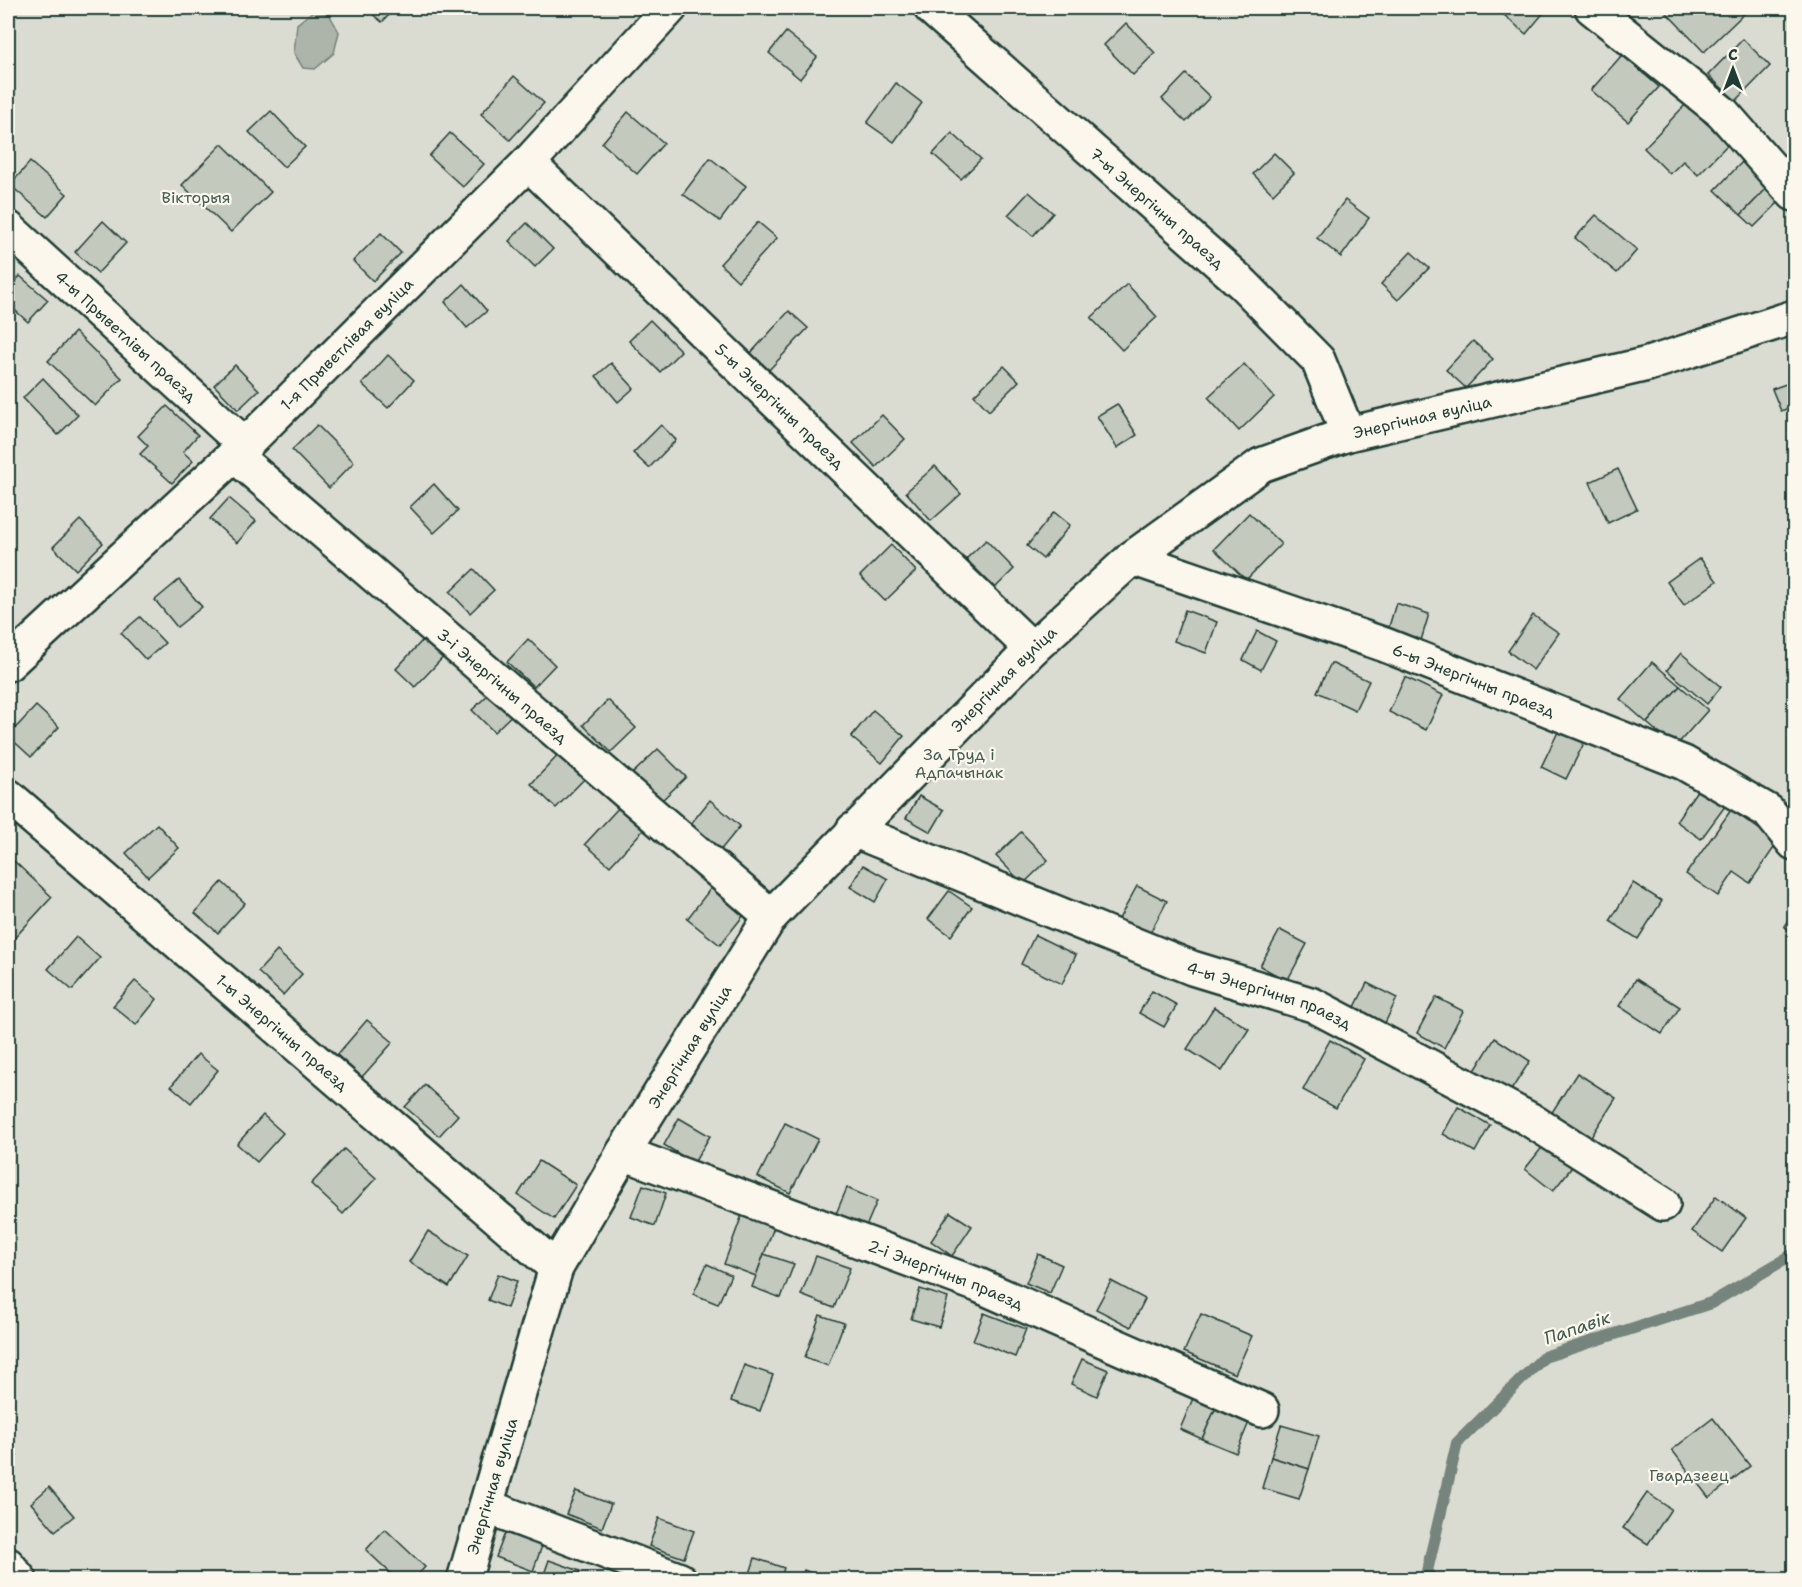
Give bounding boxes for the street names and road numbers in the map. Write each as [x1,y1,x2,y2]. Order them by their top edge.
street label: 7-ы Энергічны праезд [1085,143,1229,274]
street label: 4-ы Прыветлівы праезд [50,266,201,407]
street label: 1-я Прыветлівая вуліца [276,273,418,415]
street label: 5-ы Энергічны праезд [710,339,849,474]
street label: Энергічная вуліца [1351,391,1494,443]
street label: Энергічная вуліца [947,622,1061,737]
street label: 3-і Энергічны праезд [432,624,572,748]
street label: 6-ы Энергічны праезд [1389,639,1558,722]
street label: 4-ы Энергічны праезд [1184,957,1355,1034]
street label: 1-ы Энергічны праезд [211,970,353,1096]
street label: Энергічная вуліца [644,981,736,1112]
street label: 2-і Энергічны праезд [865,1235,1027,1315]
street label: Энергічная вуліца [462,1415,522,1557]

